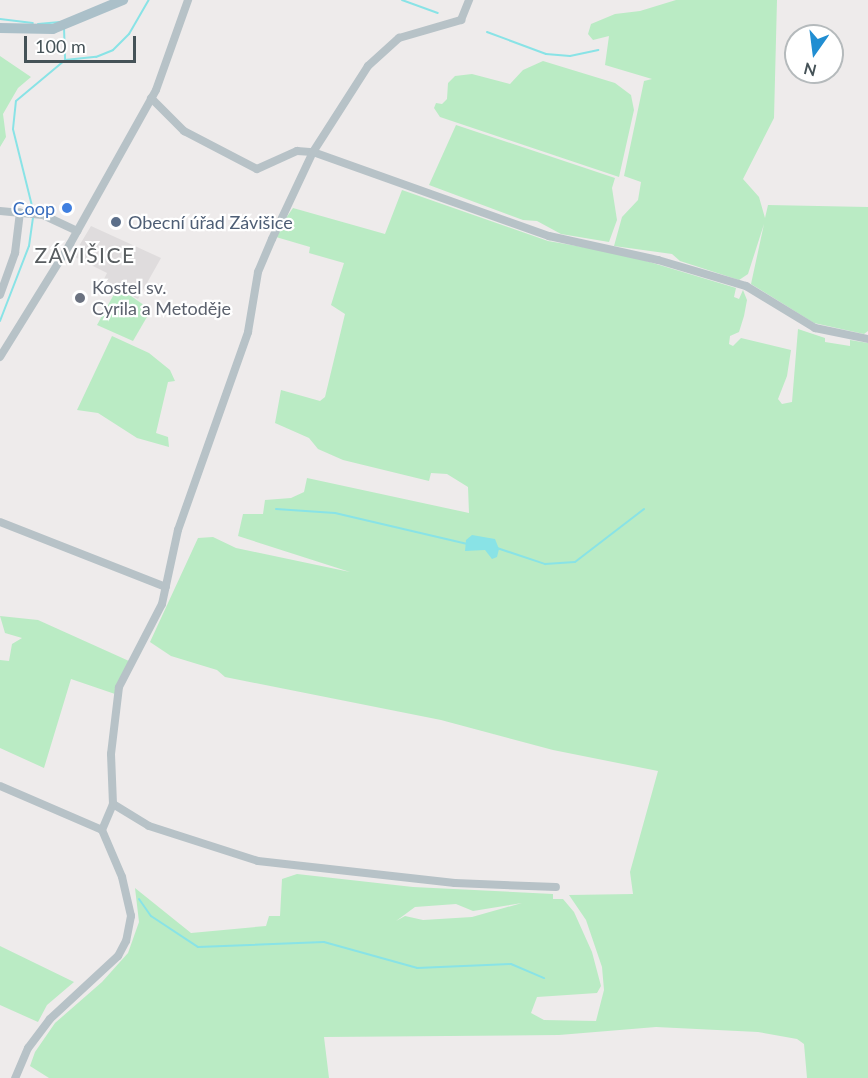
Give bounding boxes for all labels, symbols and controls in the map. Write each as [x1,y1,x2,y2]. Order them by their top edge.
scale bar [27,24,140,62]
north arrow [784,24,844,84]
text: 100 m [35,35,86,57]
text: N [802,59,818,81]
place label: Coop [13,197,55,219]
marker: Coop [60,201,74,215]
place label: Obecní úřad Závišice [128,211,293,233]
marker: Obecní úřad Závišice [109,215,123,229]
district label: ZÁVIŠICE [34,242,136,268]
place label: Kostel sv. Cyrila a Metoděje [92,277,231,320]
marker: Kostel sv. Cyrila a Metoděje [73,291,87,305]

